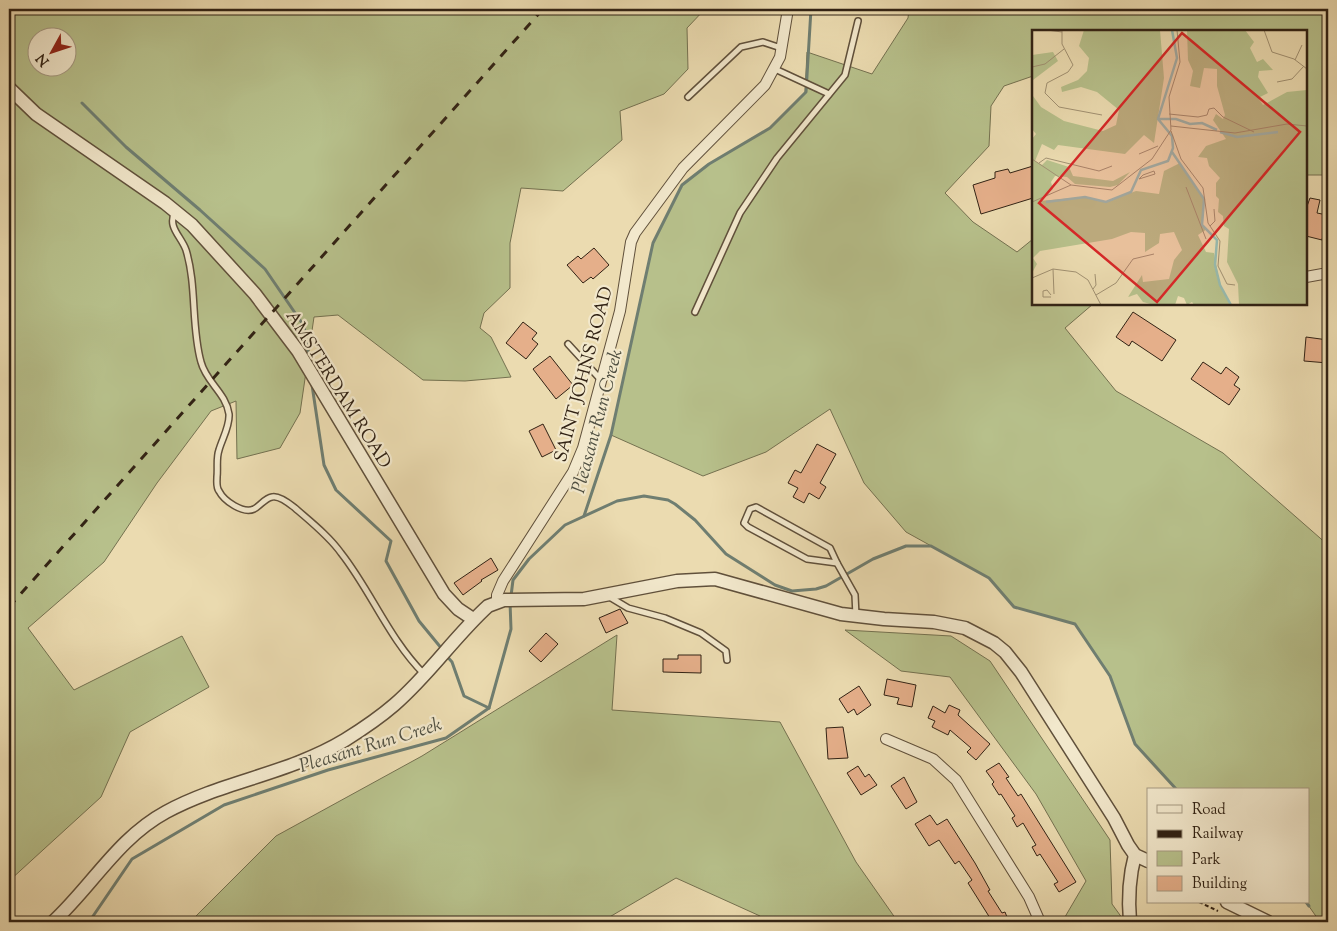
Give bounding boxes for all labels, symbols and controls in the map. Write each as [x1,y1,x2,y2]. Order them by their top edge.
north arrow [28,28,78,78]
inset map [1032,30,1307,305]
text: N [32,48,55,70]
street label: SAINT JOHNS ROAD [549,284,621,465]
street label: AMSTERDAM ROAD [278,306,397,474]
water label: Pleasant Run Creek [566,346,631,497]
water label: Pleasant Run Creek [296,712,446,781]
legend [1147,788,1310,904]
text: Road [1192,800,1226,821]
text: Railway [1192,824,1244,845]
text: Park [1192,850,1221,871]
text: Building [1192,874,1247,895]

